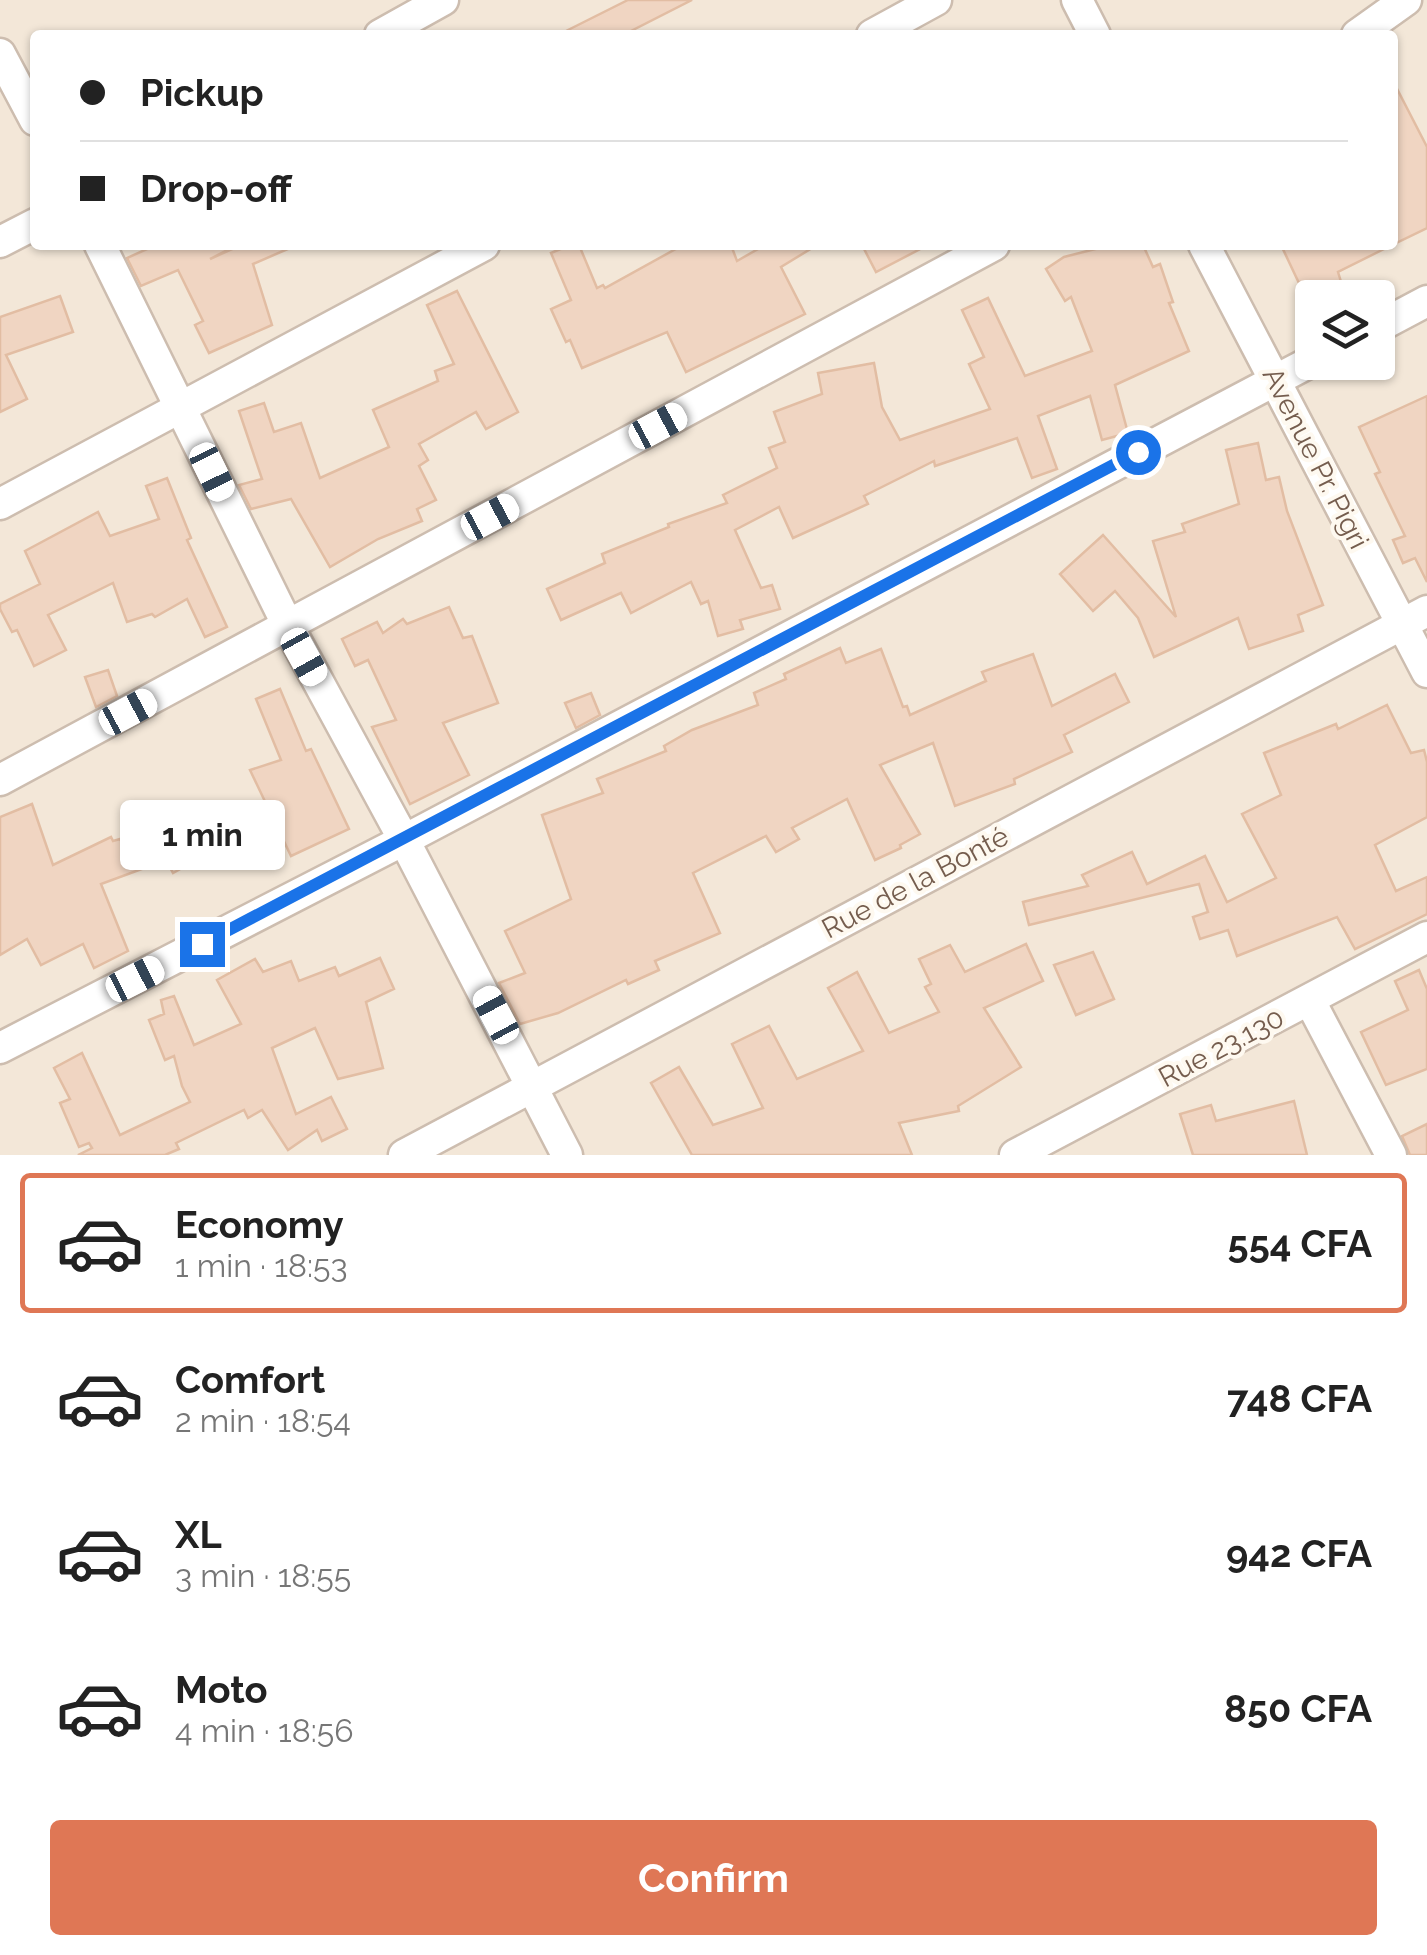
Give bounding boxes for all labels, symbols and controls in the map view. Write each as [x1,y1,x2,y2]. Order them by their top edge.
text: Pickup [140,70,264,115]
text: Drop-off [140,166,292,211]
map controls [1295,280,1395,380]
button: layers [1295,280,1395,380]
street label: Avenue Pr. Pigri [1256,362,1375,554]
car [624,399,692,453]
route start [1116,430,1161,475]
car [185,438,239,506]
car [456,490,524,544]
car [276,623,332,691]
car [94,685,162,739]
callout: 1 min [120,799,284,869]
text: 1 min [162,816,243,853]
street label: Rue de la Bonté [816,819,1014,945]
route end [180,922,225,967]
car [101,952,169,1006]
car [469,981,523,1049]
street label: Rue 23.130 [1153,1001,1290,1094]
icon: car [55,1198,145,1288]
text: Economy [175,1202,344,1247]
text: 554 CFA [1228,1221,1372,1266]
text: 1 min · 18:53 [175,1247,347,1284]
icon: car [55,1353,145,1443]
text: Comfort [175,1357,325,1402]
text: 748 CFA [1227,1376,1372,1421]
text: 2 min · 18:54 [175,1402,351,1439]
icon: car [55,1508,145,1598]
text: XL [175,1512,222,1557]
text: 942 CFA [1226,1531,1372,1576]
text: 3 min · 18:55 [175,1557,351,1594]
icon: car [55,1663,145,1753]
text: Moto [175,1667,268,1712]
text: 850 CFA [1224,1686,1372,1731]
text: 4 min · 18:56 [175,1712,353,1749]
button: Confirm [50,1820,1377,1935]

